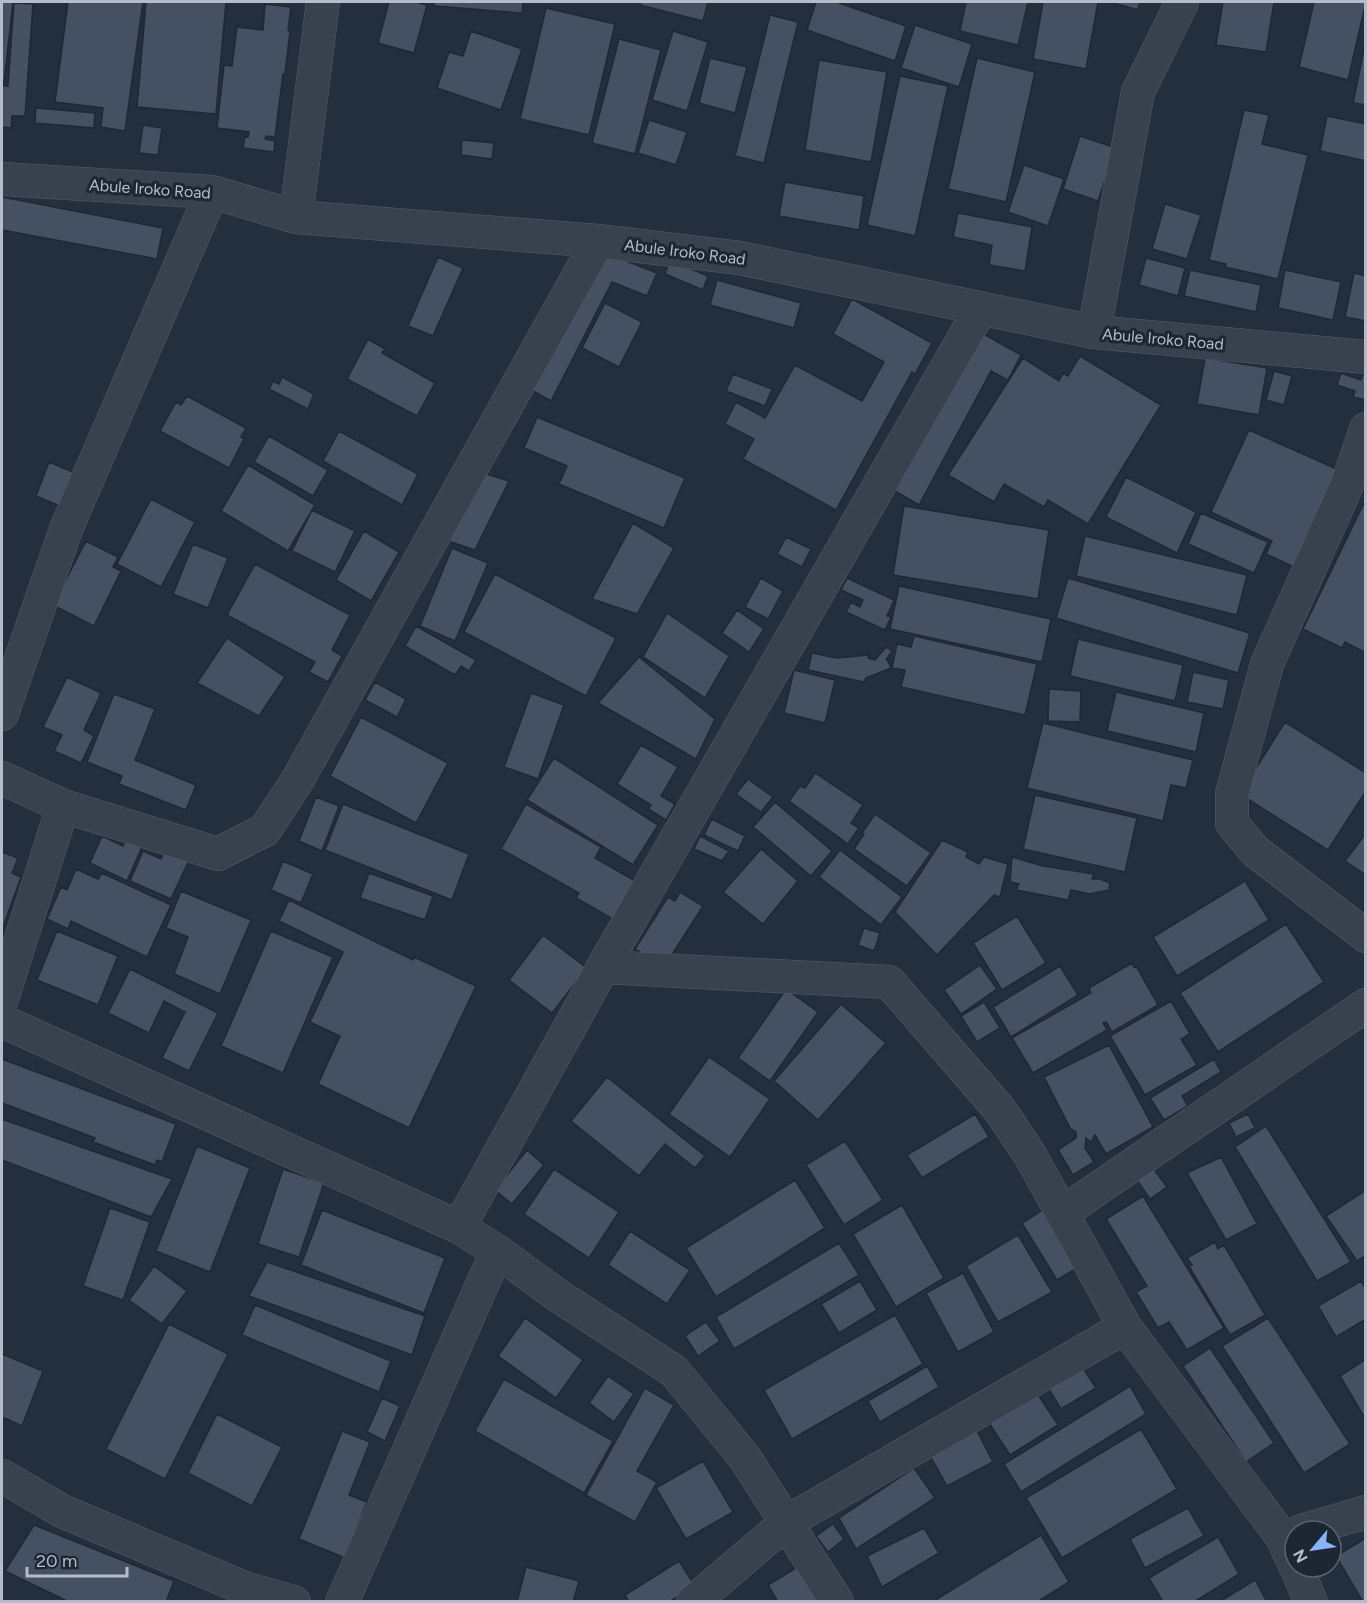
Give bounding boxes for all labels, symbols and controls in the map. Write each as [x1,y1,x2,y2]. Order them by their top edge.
street label: Abule Iroko Road [88,175,212,203]
street label: Abule Iroko Road [623,235,747,269]
street label: Abule Iroko Road [1101,324,1225,354]
north arrow [1283,1519,1343,1579]
scale bar [27,1540,128,1578]
text: N [1289,1546,1312,1566]
text: 20 m [36,1550,77,1572]

